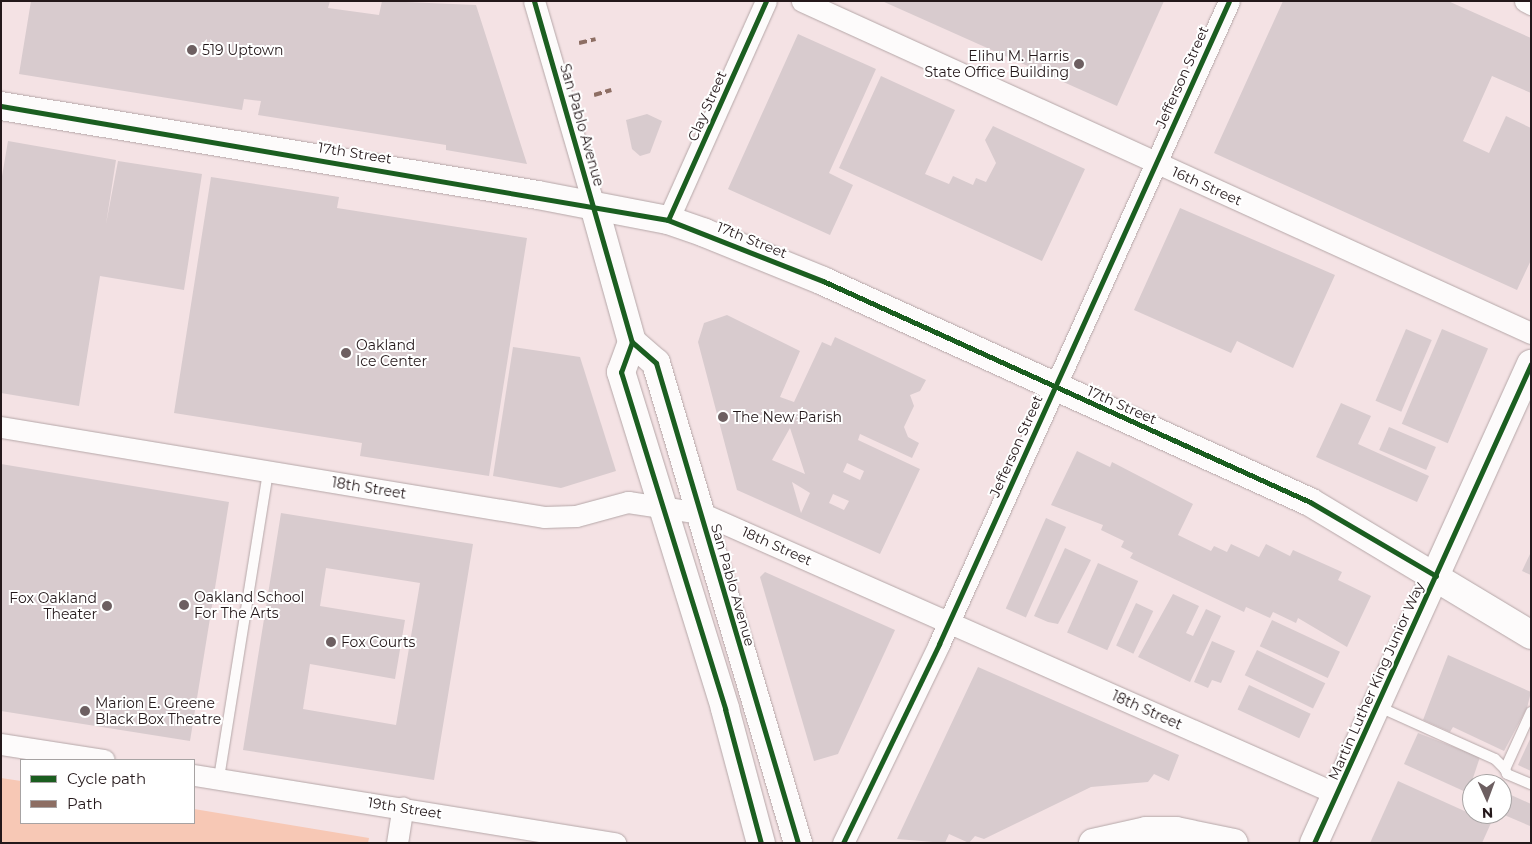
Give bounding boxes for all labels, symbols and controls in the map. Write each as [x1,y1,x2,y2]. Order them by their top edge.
street label: Jefferson Street [1152,23,1212,131]
place label: 519 Uptown [202,42,284,58]
marker: 519 Uptown [186,44,198,56]
place label: Elihu M. Harris State Office Building [924,48,1069,80]
marker: Elihu M. Harris State Office Building [1073,58,1085,70]
street label: San Pablo Avenue [556,62,608,188]
street label: Clay Street [684,68,730,144]
street label: 17th Street [317,139,393,167]
street label: 16th Street [1169,163,1245,209]
street label: 17th Street [714,218,790,262]
place label: Oakland Ice Center [356,337,427,370]
marker: Oakland Ice Center [340,347,352,359]
street label: 17th Street [1085,382,1159,428]
street label: Jefferson Street [986,392,1046,500]
place label: The New Parish [733,409,842,425]
marker: The New Parish [717,411,729,423]
street label: 18th Street [331,474,407,502]
street label: San Pablo Avenue [707,522,759,648]
street label: 18th Street [739,523,815,569]
street label: Martin Luther King Junior Way [1325,579,1427,783]
place label: Oakland School For The Arts [194,589,304,622]
place label: Fox Oakland Theater [9,590,97,622]
marker: Oakland School For The Arts [178,599,190,611]
marker: Fox Oakland Theater [101,600,113,612]
place label: Fox Courts [341,634,415,650]
marker: Fox Courts [325,636,337,648]
street label: 18th Street [1109,687,1185,733]
place label: Marion E. Greene Black Box Theatre [95,695,221,728]
marker: Marion E. Greene Black Box Theatre [79,705,91,717]
legend [20,759,195,824]
text: Cycle path [67,769,146,788]
north arrow [1462,774,1512,824]
text: Path [67,794,103,813]
street label: 19th Street [367,794,443,822]
text: N [1482,804,1493,822]

